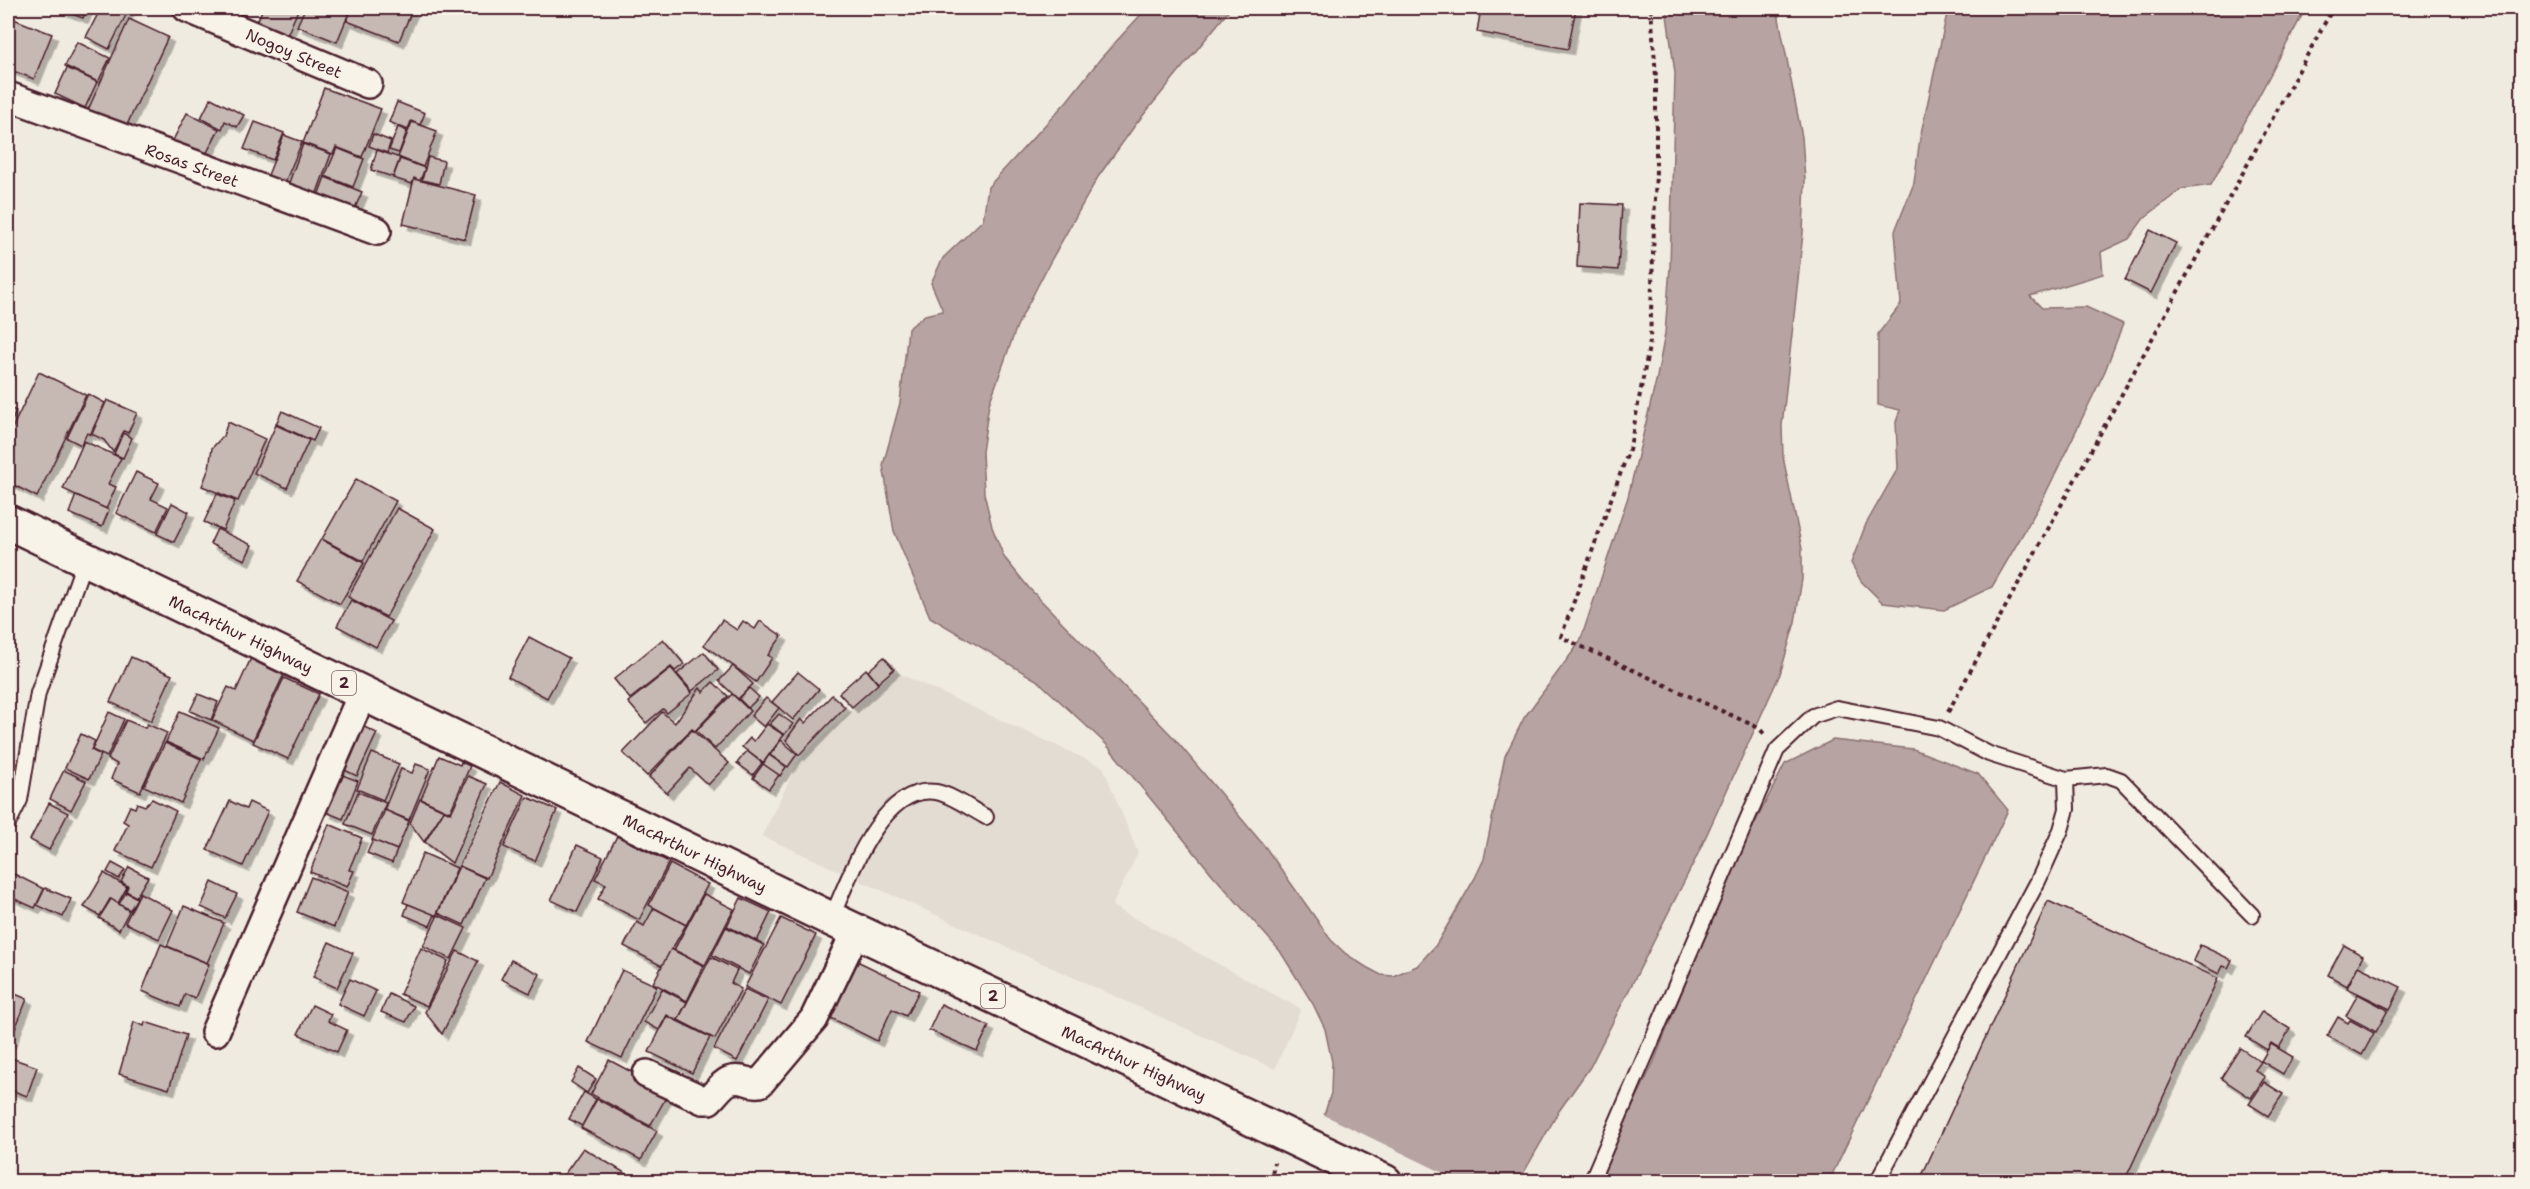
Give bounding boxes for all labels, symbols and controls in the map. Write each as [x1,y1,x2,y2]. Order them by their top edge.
street label: Nogoy Street [242,24,345,83]
street label: Rosas Street [142,139,242,192]
street label: MacArthur Highway [165,590,316,678]
road number: 2 [332,671,356,695]
street label: MacArthur Highway [619,809,770,897]
road number: 2 [981,984,1005,1008]
street label: MacArthur Highway [1058,1021,1210,1106]

